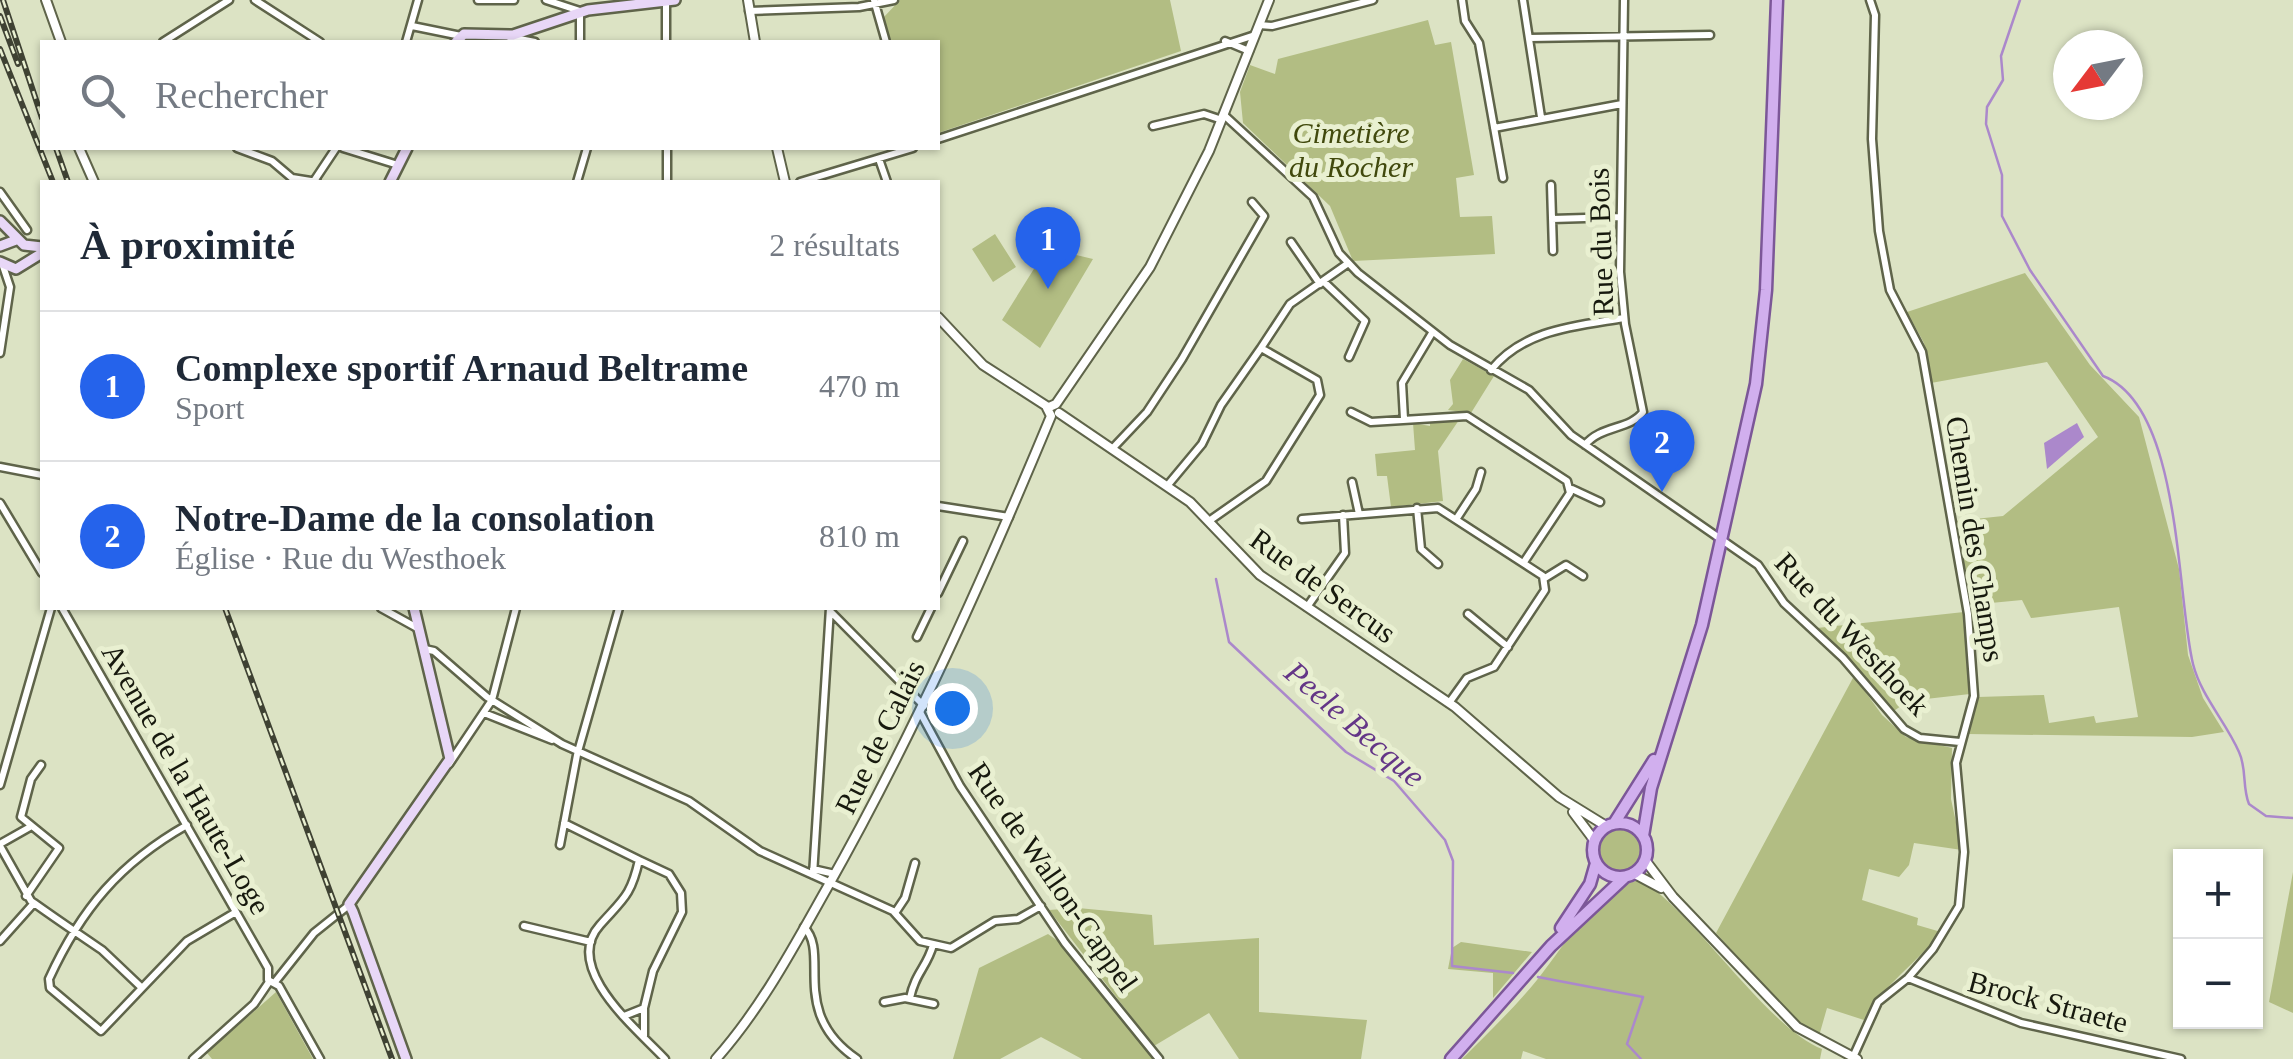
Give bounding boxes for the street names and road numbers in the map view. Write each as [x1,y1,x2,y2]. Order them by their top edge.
street label: Rue du Bois [1581,167,1620,317]
street label: Chemin des Champs [1940,414,2011,664]
street label: Rue de Sercus [1244,522,1402,649]
street label: Rue du Westhoek [1769,545,1936,722]
street label: Avenue de la Haute-Loge [95,638,277,920]
street label: Rue de Calais [828,655,931,819]
street label: Rue de Wallon-Cappel [962,756,1145,998]
street label: Brock Straete [1965,964,2132,1039]

